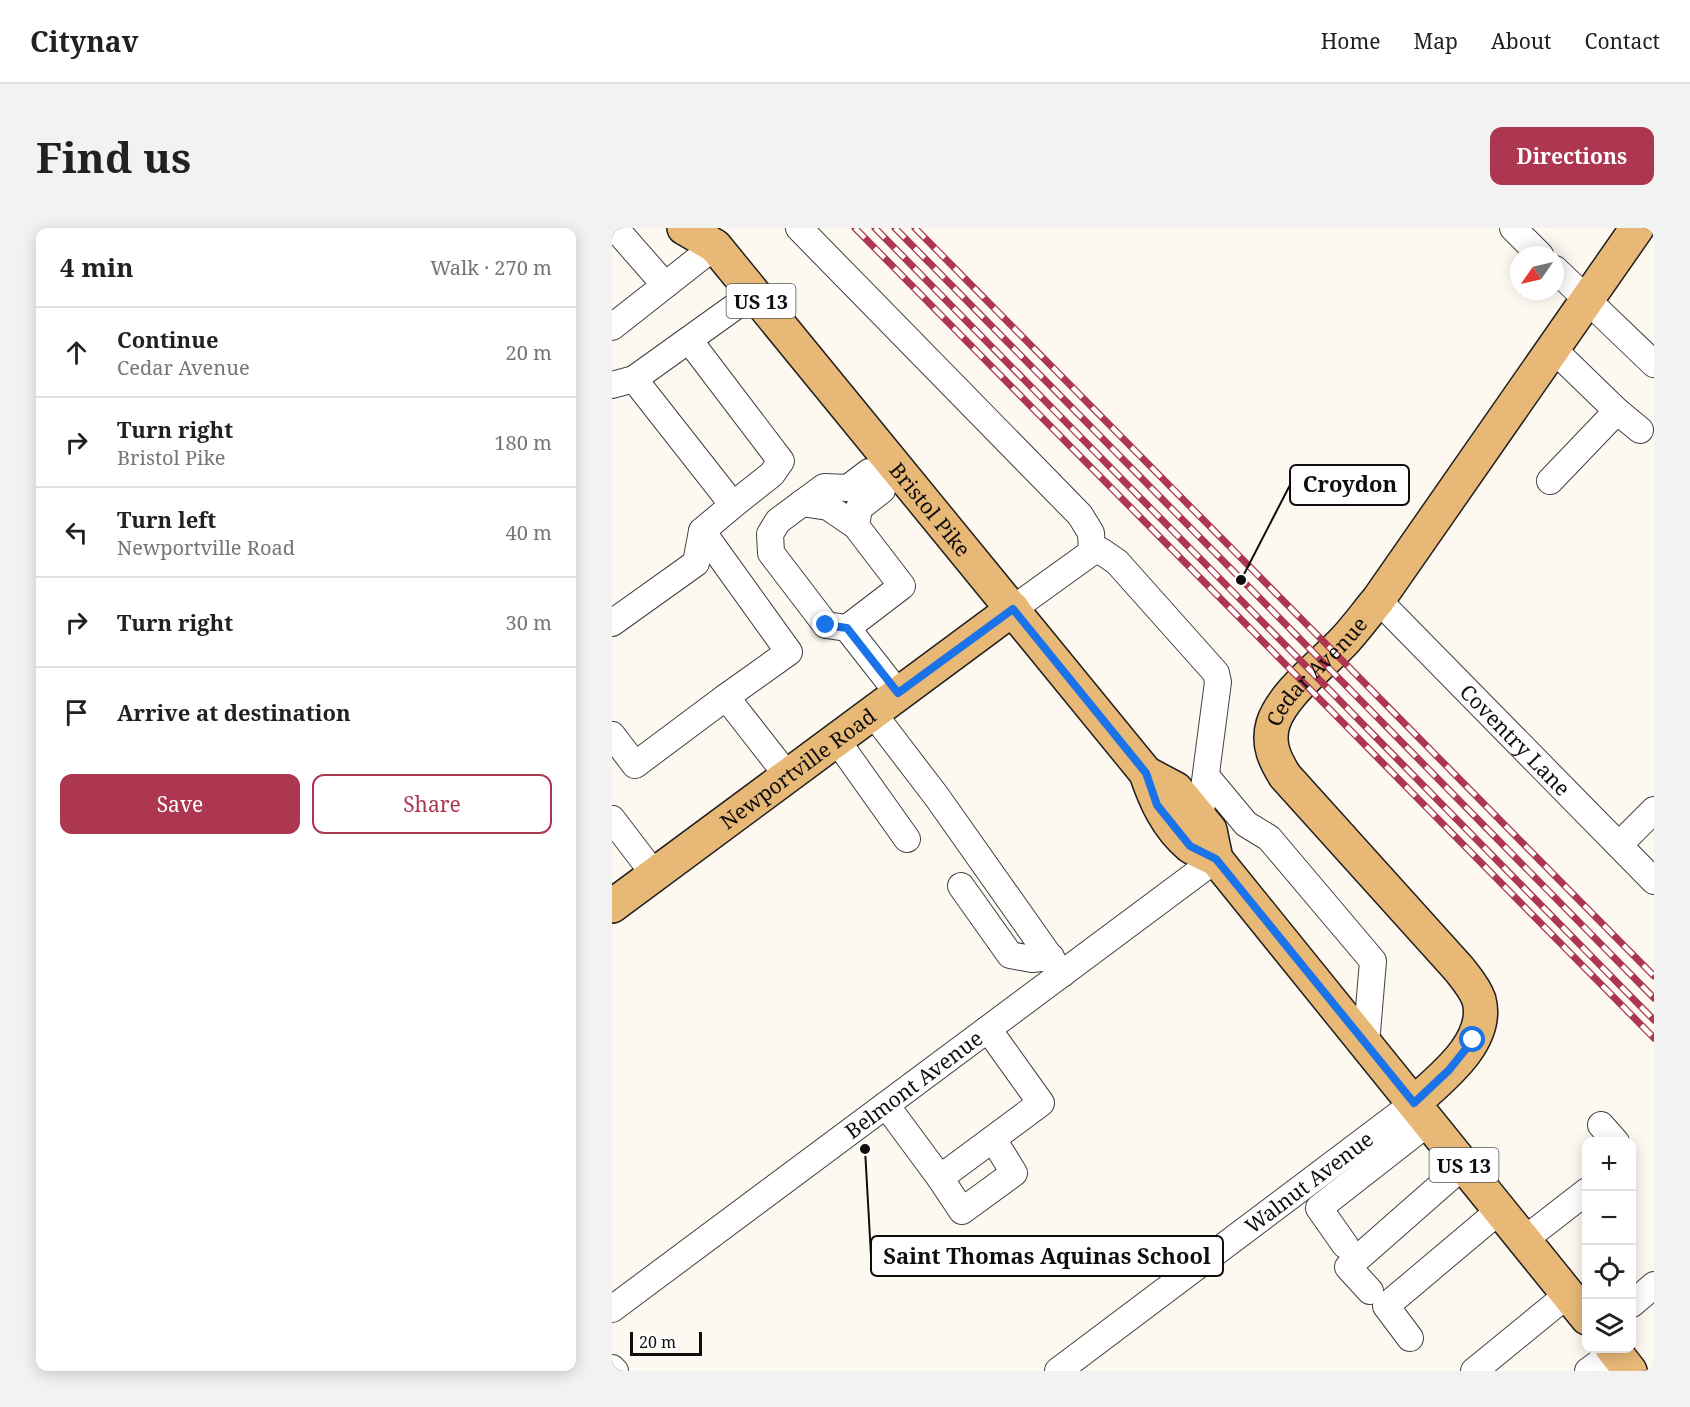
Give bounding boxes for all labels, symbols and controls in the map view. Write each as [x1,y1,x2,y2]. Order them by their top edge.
text: Citynav [30,22,139,60]
text: Home [1321,27,1381,55]
text: Map [1414,27,1458,55]
text: About [1491,27,1552,55]
text: Contact [1585,27,1660,55]
button: Directions [1490,127,1654,185]
text: Find us [36,128,191,185]
north arrow [1510,246,1564,300]
text: 4 min [60,249,134,285]
text: Walk · 270 m [430,254,552,281]
road number: US 13 [726,284,796,318]
text: Continue [117,324,219,354]
icon: ahead [60,336,93,369]
text: 20 m [506,339,552,366]
text: Cedar Avenue [117,354,250,381]
text: Turn right [117,414,233,444]
icon: right [60,426,93,459]
text: 180 m [494,429,552,456]
text: Bristol Pike [117,444,225,471]
street label: Bristol Pike [883,456,977,562]
callout: Croydon [1290,465,1409,505]
text: Croydon [1303,468,1398,498]
text: Turn left [117,504,216,534]
icon: left [60,516,93,549]
text: 40 m [506,519,552,546]
text: Newportville Road [117,534,295,561]
icon: right [60,606,93,639]
text: Turn right [117,607,233,637]
text: 30 m [506,609,552,636]
route end [812,611,838,637]
street label: Cedar Avenue [1259,611,1373,730]
street label: Coventry Lane [1454,678,1577,802]
icon: arrive [60,696,93,729]
text: Arrive at destination [117,697,351,727]
street label: Newportville Road [714,702,881,835]
button: Save [60,774,300,834]
button: Share [312,774,552,834]
street label: Belmont Avenue [839,1024,988,1145]
route start [1459,1026,1485,1052]
street label: Walnut Avenue [1239,1125,1379,1240]
map controls [1582,1137,1636,1353]
button: + [1582,1137,1636,1191]
road number: US 13 [1430,1148,1498,1182]
button: − [1582,1191,1636,1245]
callout: Saint Thomas Aquinas School [871,1236,1223,1276]
text: Saint Thomas Aquinas School [883,1240,1211,1270]
button: locate [1582,1245,1636,1299]
button: layers [1582,1299,1636,1353]
scale bar [630,1329,702,1356]
text: 20 m [639,1331,676,1353]

